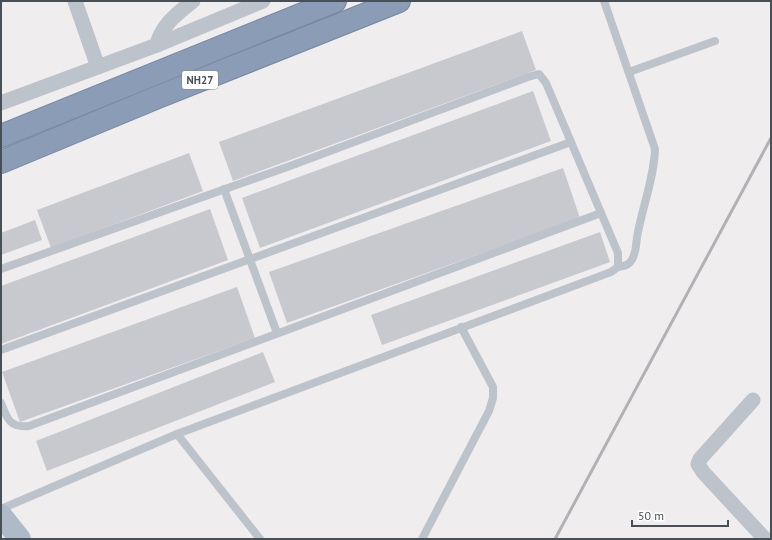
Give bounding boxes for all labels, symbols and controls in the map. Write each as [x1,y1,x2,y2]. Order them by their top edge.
road number: NH27 [182,71,218,89]
scale bar [632,502,728,528]
text: 50 m [638,508,664,523]

